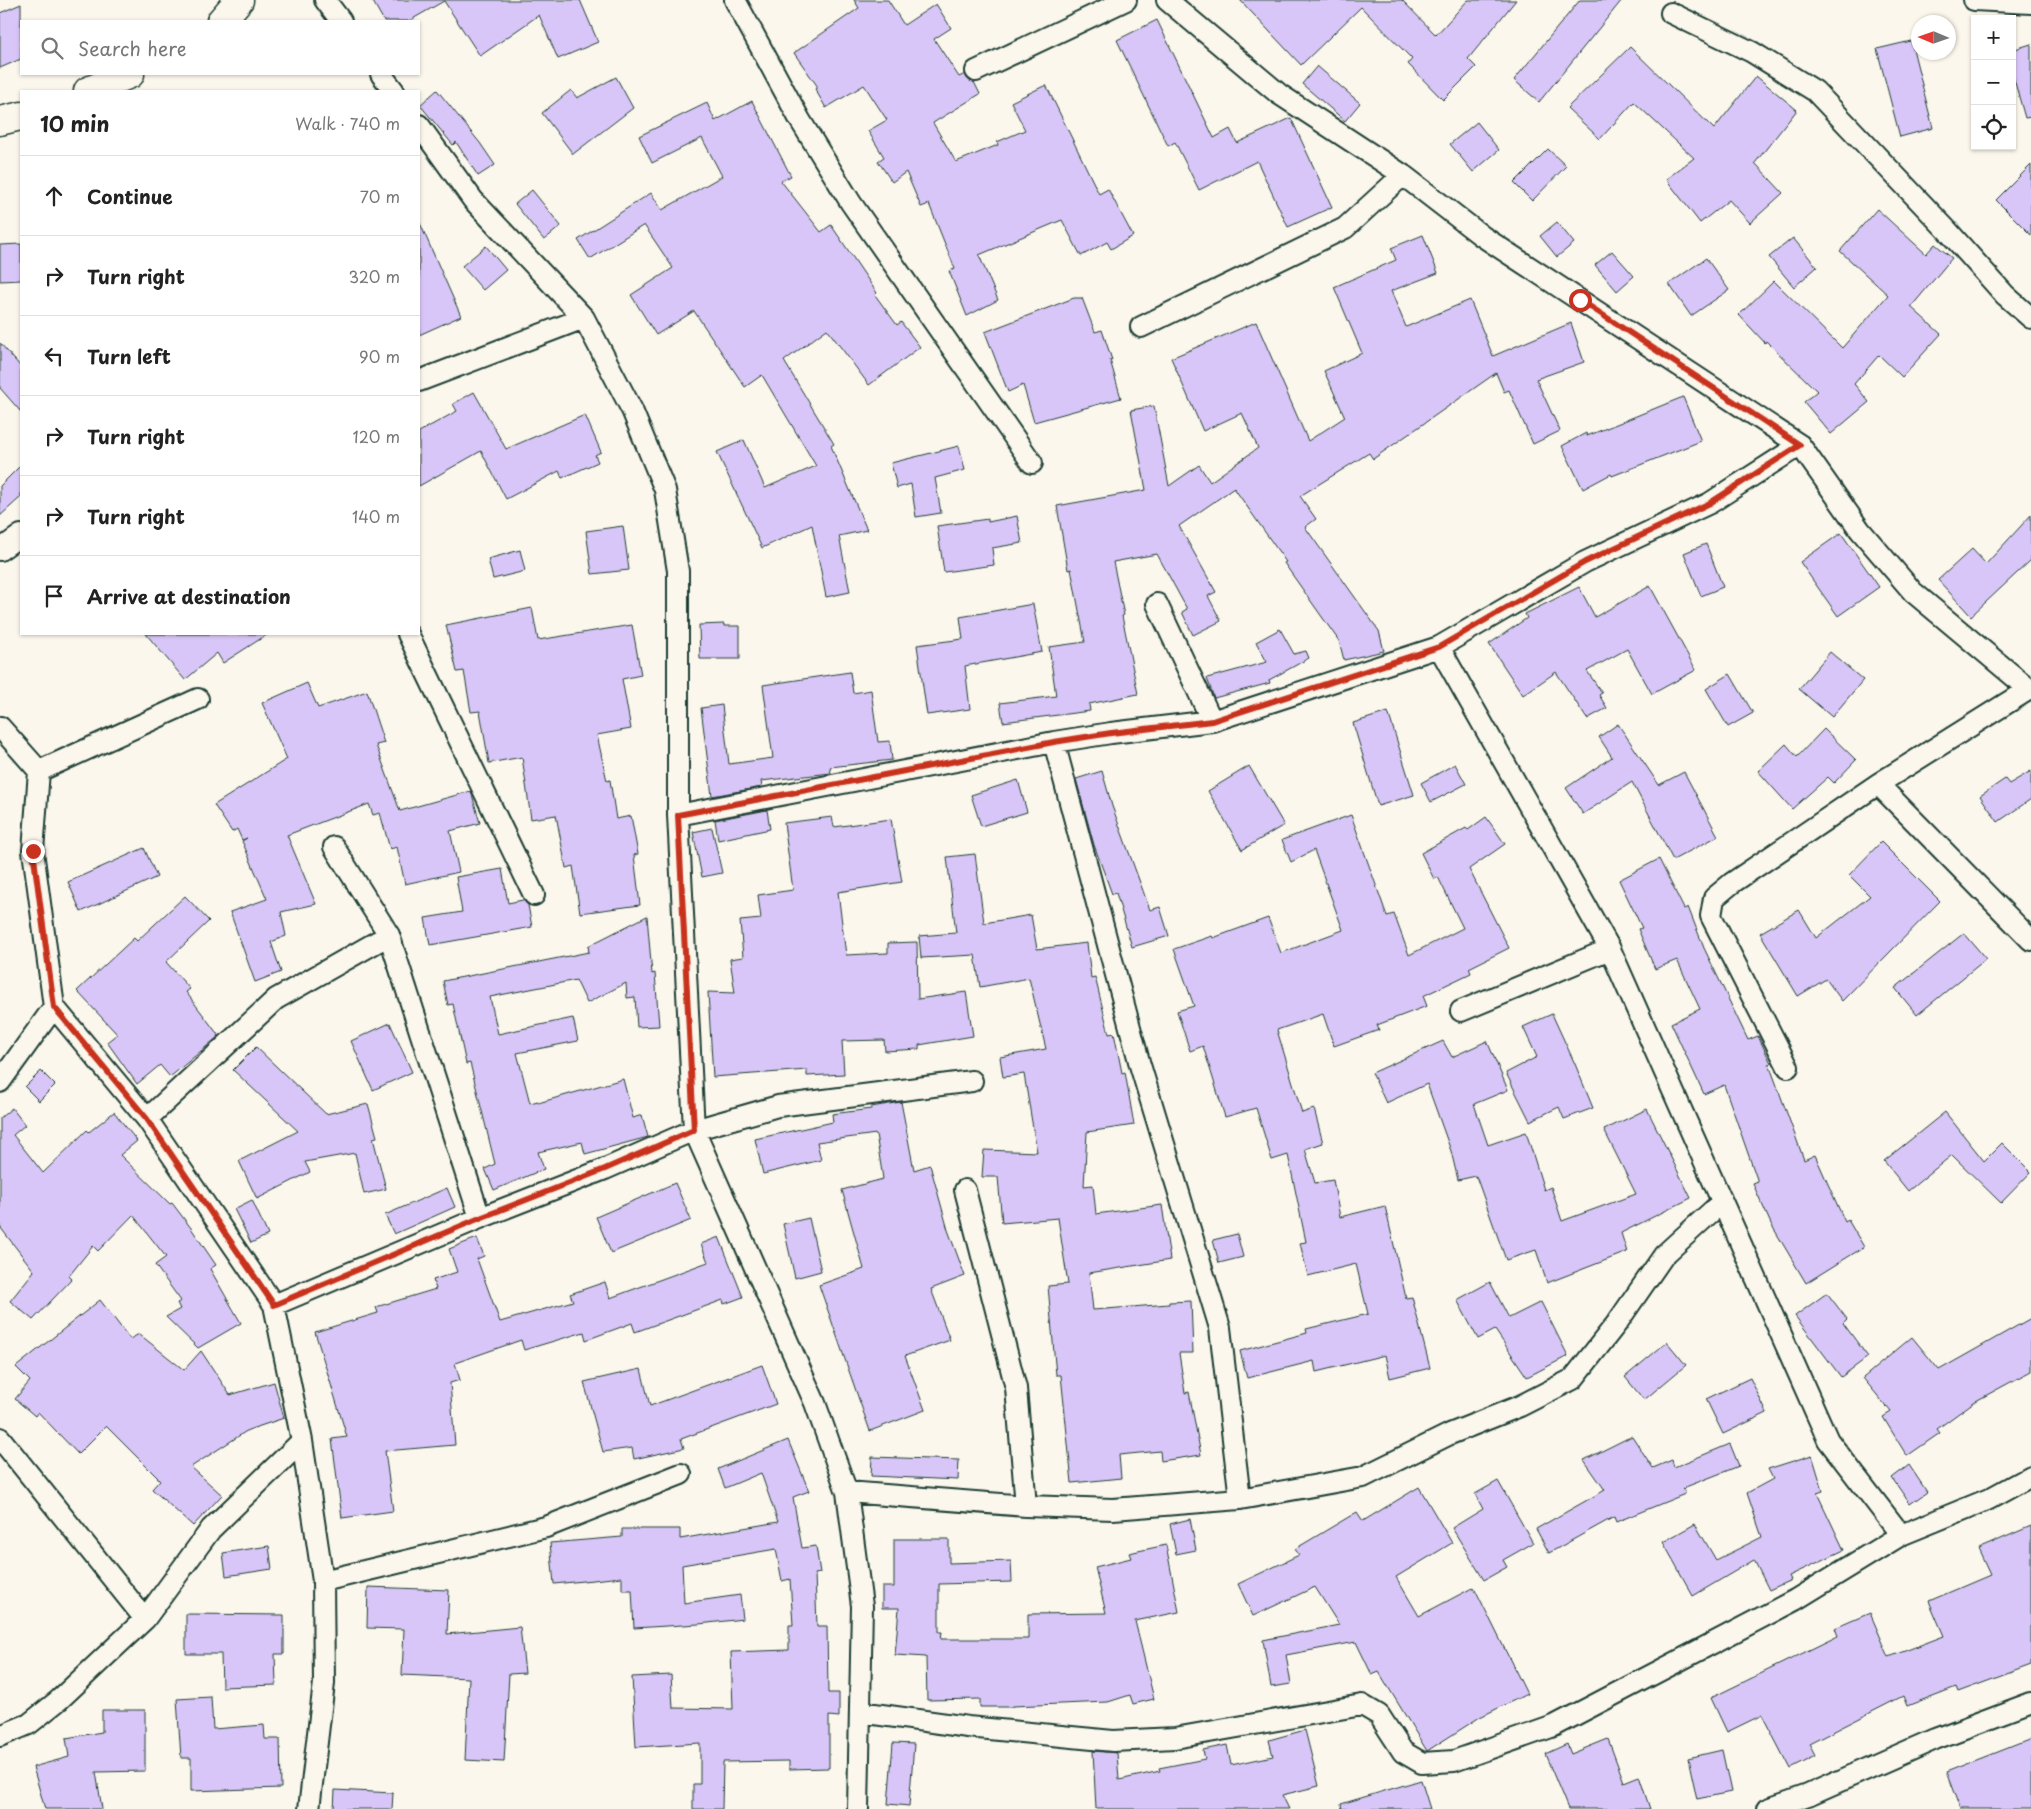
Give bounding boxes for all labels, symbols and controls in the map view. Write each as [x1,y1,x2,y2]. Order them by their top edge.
north arrow [1911,15,1956,60]
map controls [1971,15,2016,150]
button: + [1971,15,2016,60]
search box [20,20,420,75]
icon: search [38,34,66,62]
text: Search here [78,34,187,62]
button: − [1971,60,2016,105]
button: locate [1971,105,2016,150]
text: 10 min [40,107,110,139]
text: Walk · 740 m [295,111,400,135]
icon: ahead [40,182,68,210]
text: Continue [87,182,173,210]
text: 70 m [360,184,400,208]
icon: right [40,262,68,290]
text: Turn right [87,262,185,290]
text: 320 m [349,264,400,288]
route start [1569,289,1592,312]
icon: left [40,342,68,370]
text: Turn left [87,342,171,370]
text: 90 m [359,344,400,368]
icon: right [40,422,68,450]
text: Turn right [87,422,185,450]
text: 120 m [353,424,400,448]
icon: right [40,502,68,530]
text: Turn right [87,502,185,530]
text: 140 m [352,504,400,528]
icon: arrive [40,582,68,610]
text: Arrive at destination [87,582,291,610]
route end [22,840,45,863]

